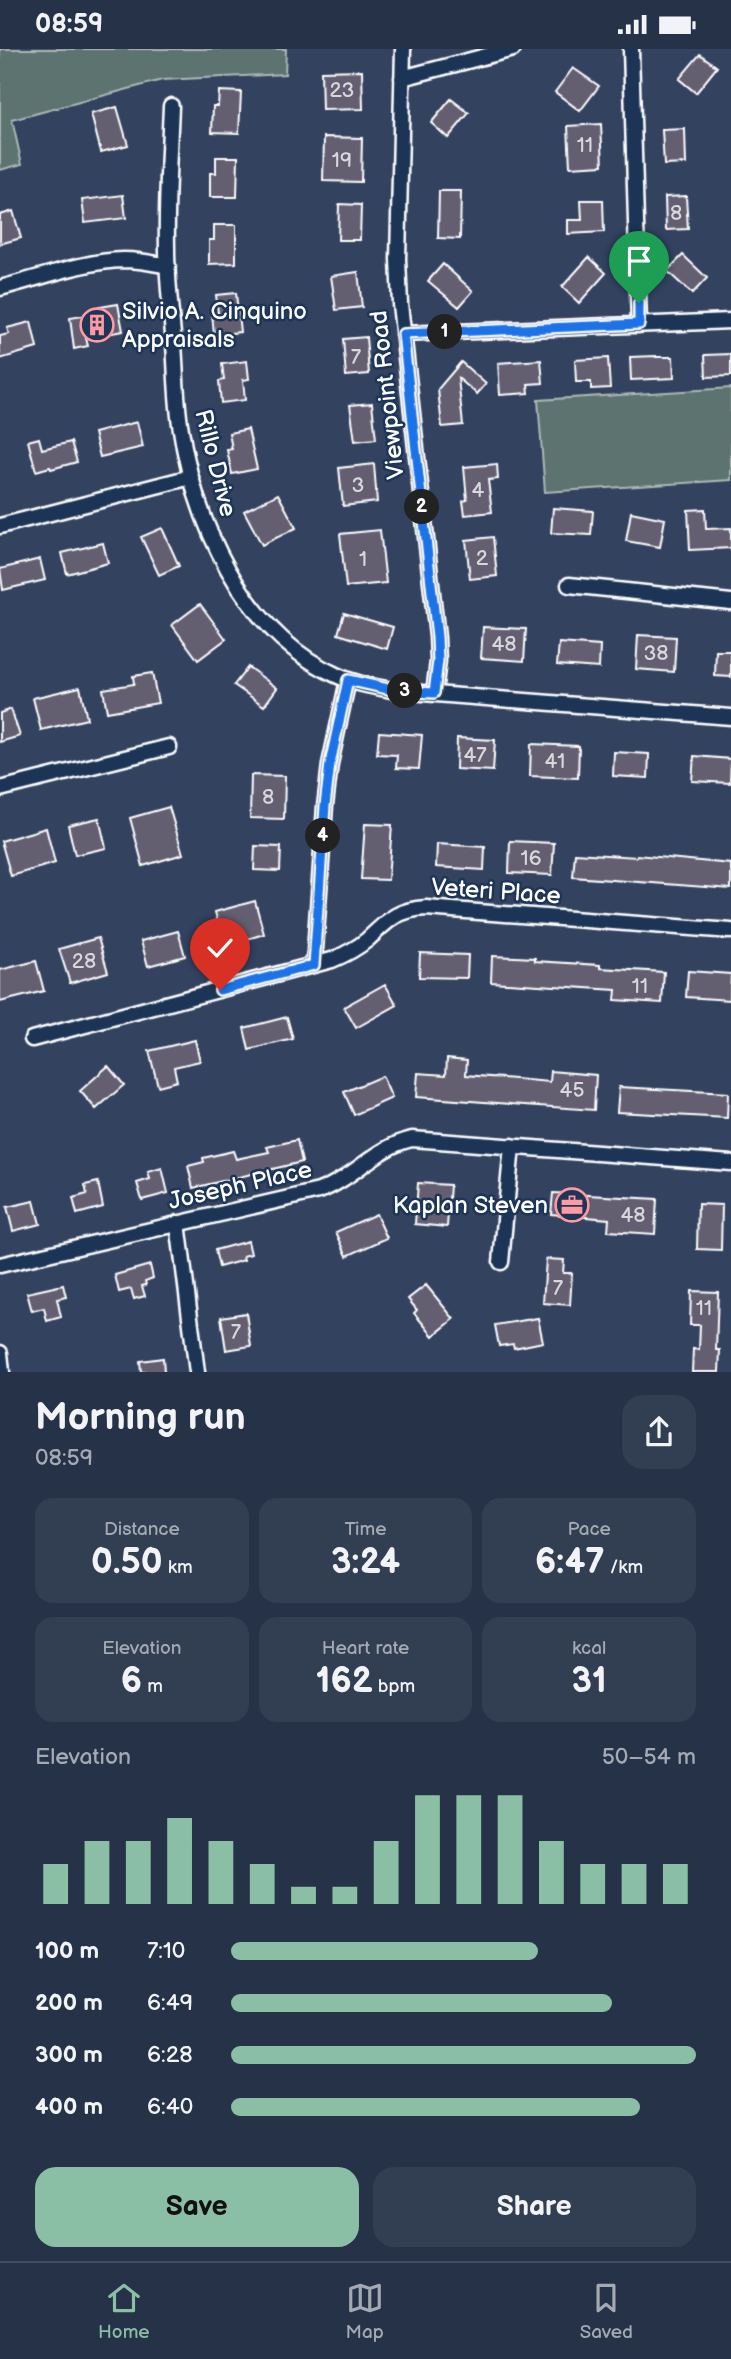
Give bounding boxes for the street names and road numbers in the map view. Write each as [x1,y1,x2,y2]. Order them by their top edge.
street label: Viewpoint Road [364,309,411,481]
street label: Rillo Drive [188,406,243,520]
street label: Veteri Place [430,873,562,910]
street label: Joseph Place [166,1155,315,1216]

